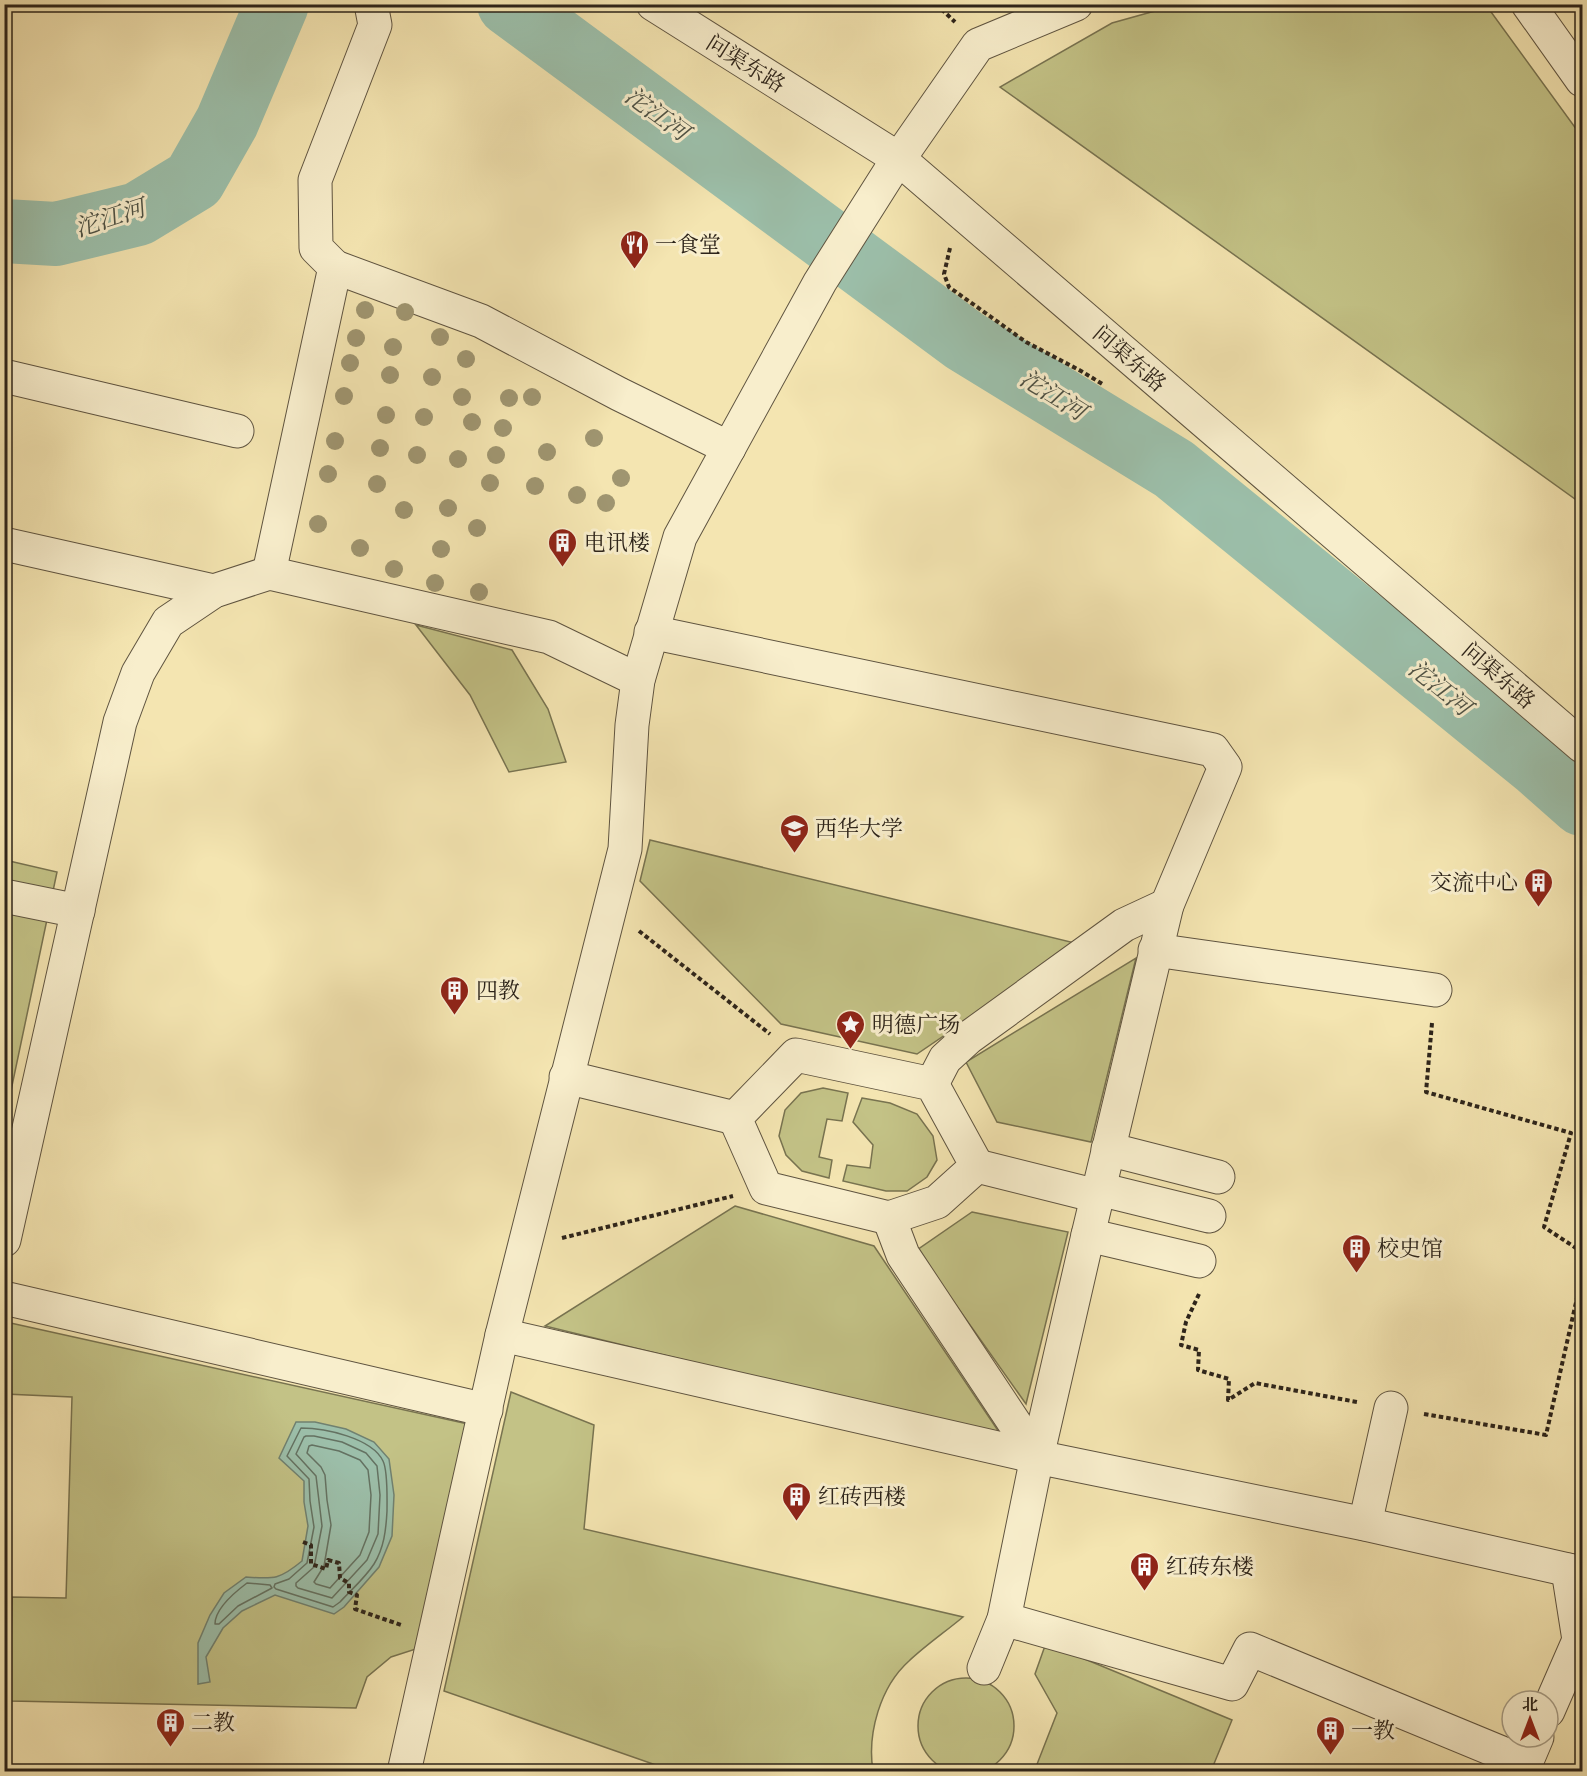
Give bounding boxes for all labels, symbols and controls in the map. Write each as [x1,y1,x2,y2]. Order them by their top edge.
street label: 问渠东路 [701,30,790,98]
water label: 沱江河 [620,82,698,149]
water label: 沱江河 [71,192,152,242]
restaurant icon: 一食堂 [618,228,650,270]
place label: 一食堂 [655,232,721,258]
street label: 问渠东路 [1088,320,1171,397]
water label: 沱江河 [1015,364,1094,428]
building icon: 电讯楼 [547,526,579,568]
place label: 电讯楼 [584,530,650,556]
street label: 问渠东路 [1457,637,1540,714]
water label: 沱江河 [1403,654,1480,724]
school or university icon: 西华大学 [778,812,810,854]
place label: 西华大学 [815,816,903,842]
building icon: 交流中心 [1523,866,1555,908]
place label: 交流中心 [1430,870,1518,896]
building icon: 四教 [439,974,471,1016]
place label: 四教 [476,978,520,1004]
place icon: 明德广场 [835,1008,867,1050]
place label: 明德广场 [872,1012,960,1038]
building icon: 校史馆 [1340,1232,1372,1274]
place label: 校史馆 [1377,1236,1443,1262]
building icon: 红砖西楼 [781,1480,813,1522]
place label: 红砖西楼 [818,1484,906,1510]
building icon: 红砖东楼 [1129,1550,1161,1592]
place label: 红砖东楼 [1166,1554,1254,1580]
north arrow [1500,1689,1560,1749]
text: 北 [1522,1695,1538,1714]
building icon: 二教 [154,1706,186,1748]
place label: 二教 [191,1710,235,1736]
building icon: 一教 [1314,1714,1346,1756]
place label: 一教 [1351,1718,1395,1744]

